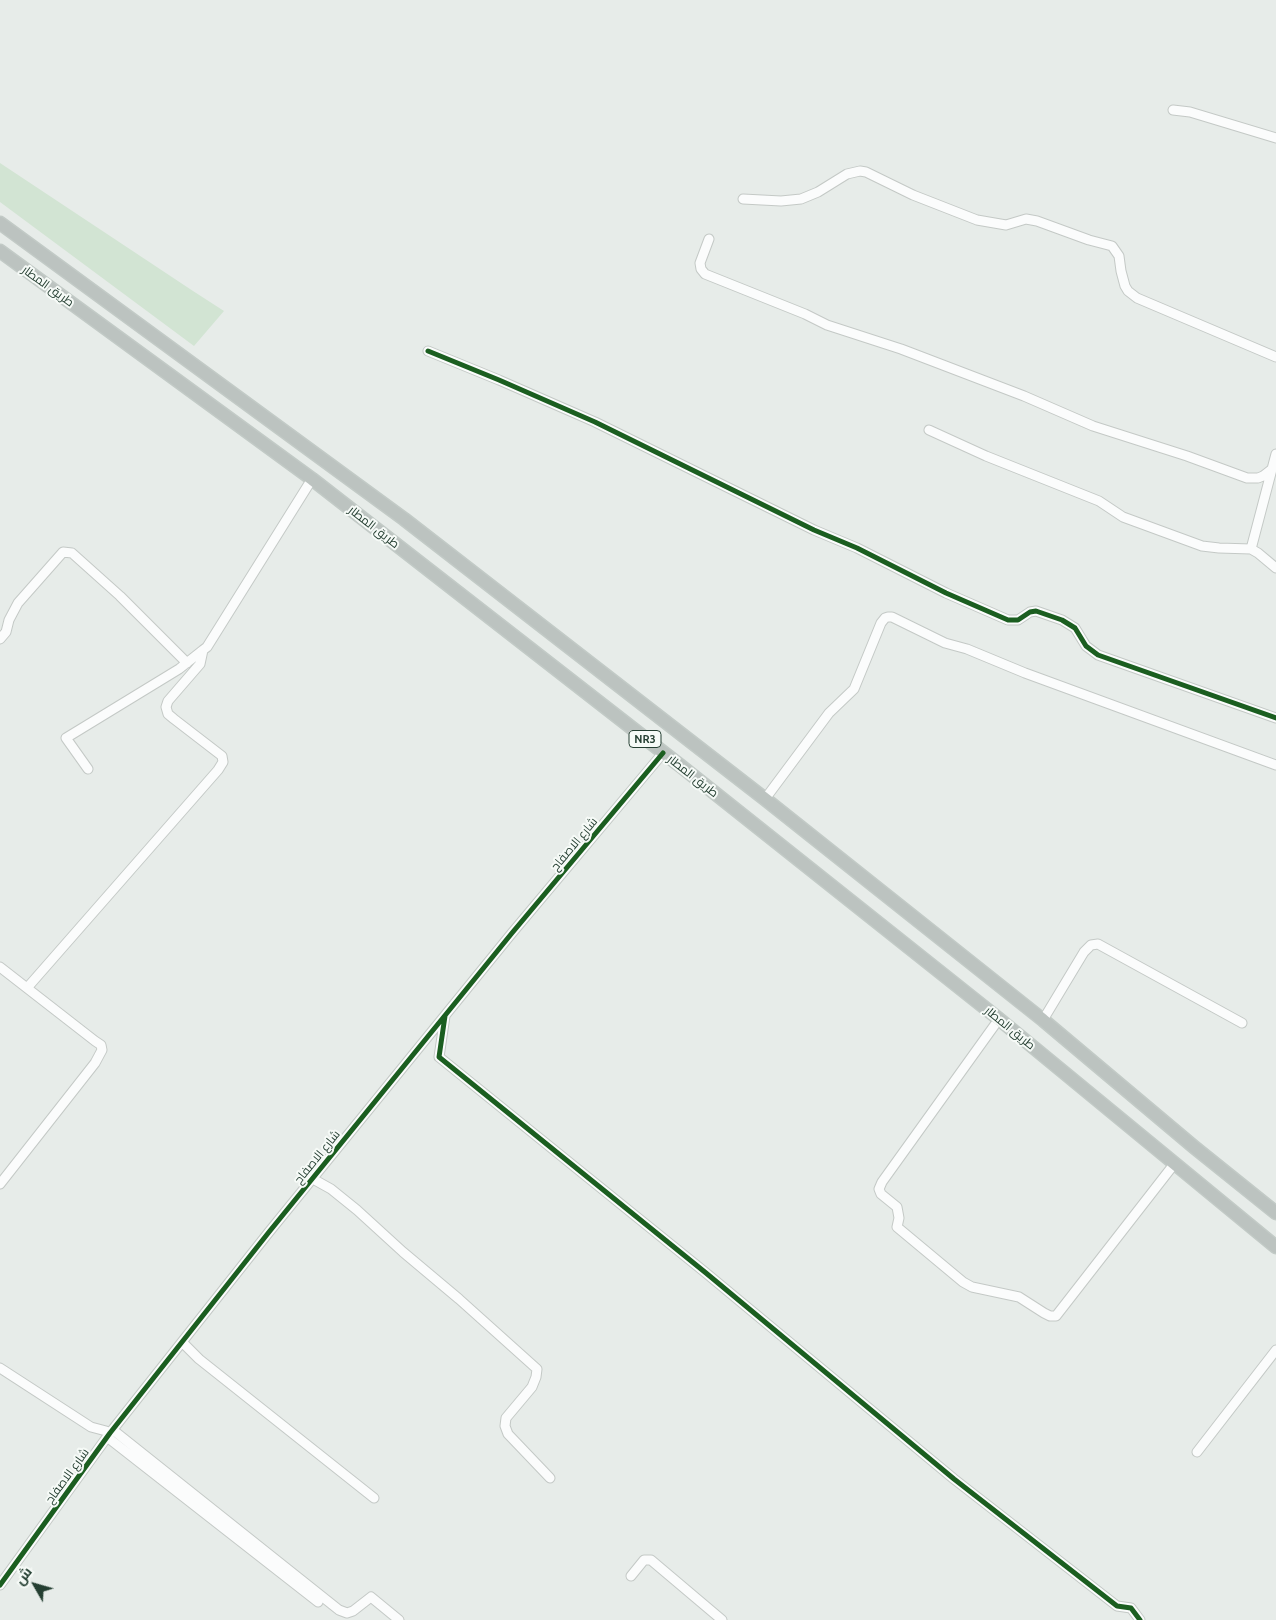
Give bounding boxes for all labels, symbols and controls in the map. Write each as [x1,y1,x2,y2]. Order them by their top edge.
street label: طريق المطار [19,262,77,310]
street label: طريق المطار [346,503,402,551]
road number: NR3 [629,731,661,748]
street label: طريق المطار [665,752,721,800]
street label: شارع الاصفاح [548,814,600,874]
street label: طريق المطار [982,1003,1038,1053]
street label: شارع الاصفاح [291,1127,343,1187]
street label: شارع الاصفاح [42,1445,92,1507]
north arrow [10,1560,60,1610]
text: ش [11,1564,35,1588]

